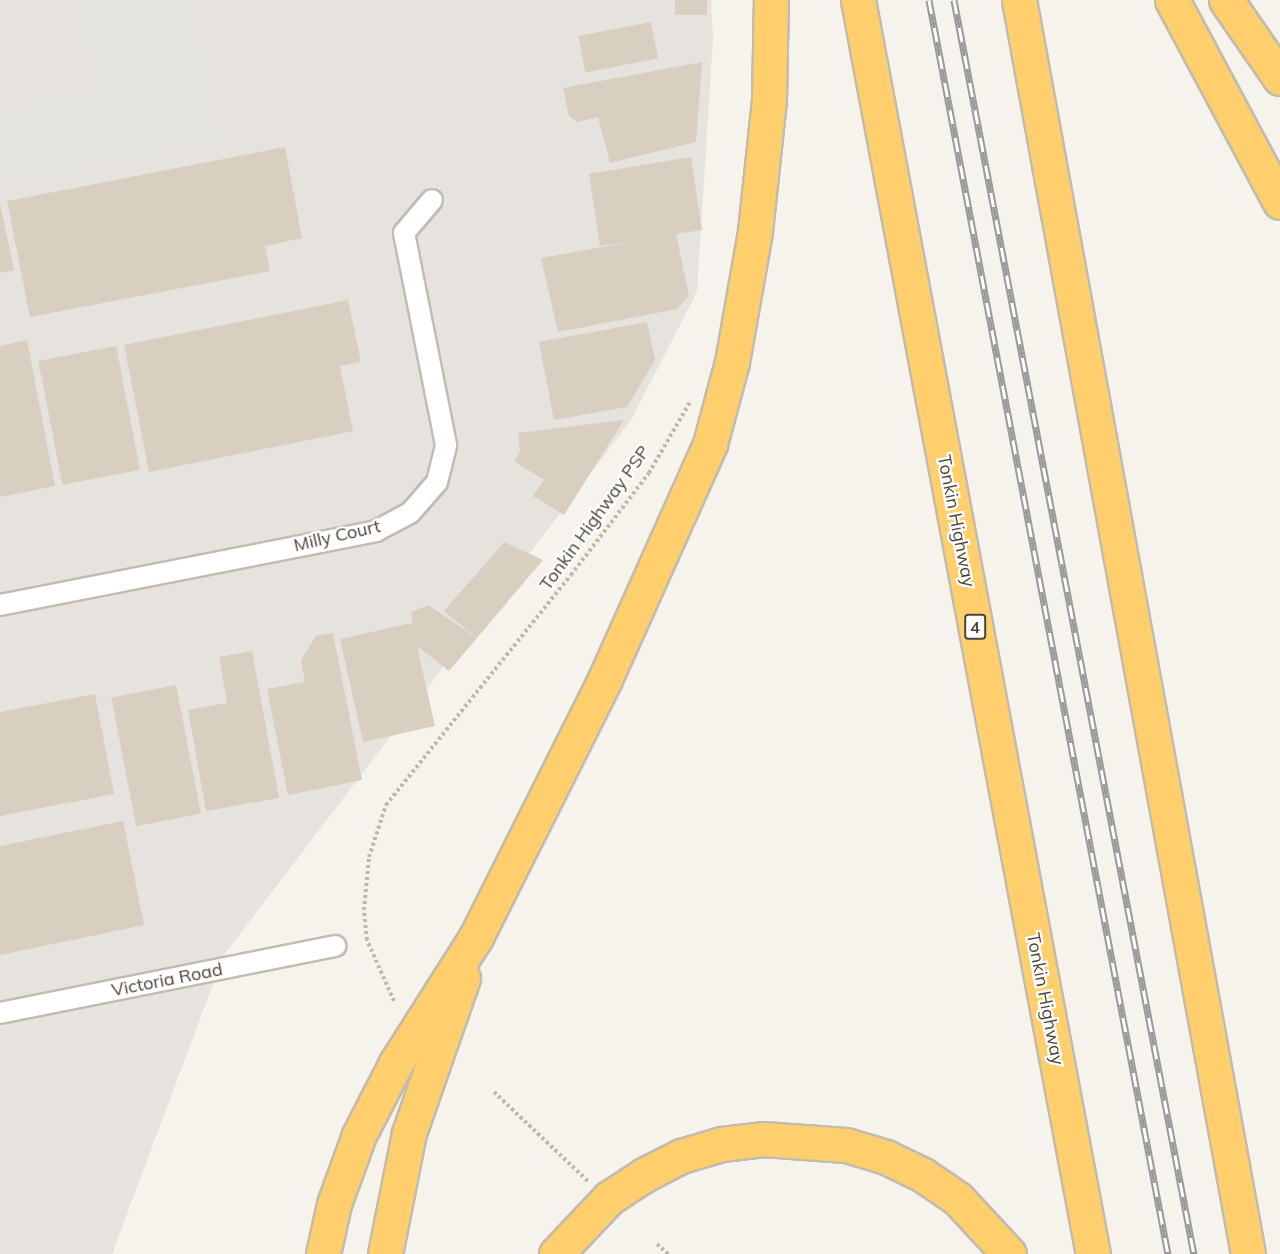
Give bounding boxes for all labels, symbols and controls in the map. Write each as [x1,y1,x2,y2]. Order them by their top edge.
street label: Tonkin Highway PSP [535,441,655,595]
street label: Tonkin Highway [933,453,979,589]
street label: Milly Court [292,516,382,556]
road number: 4 [963,614,987,640]
street label: Tonkin Highway [1022,931,1068,1067]
street label: Victoria Road [110,959,224,1001]

